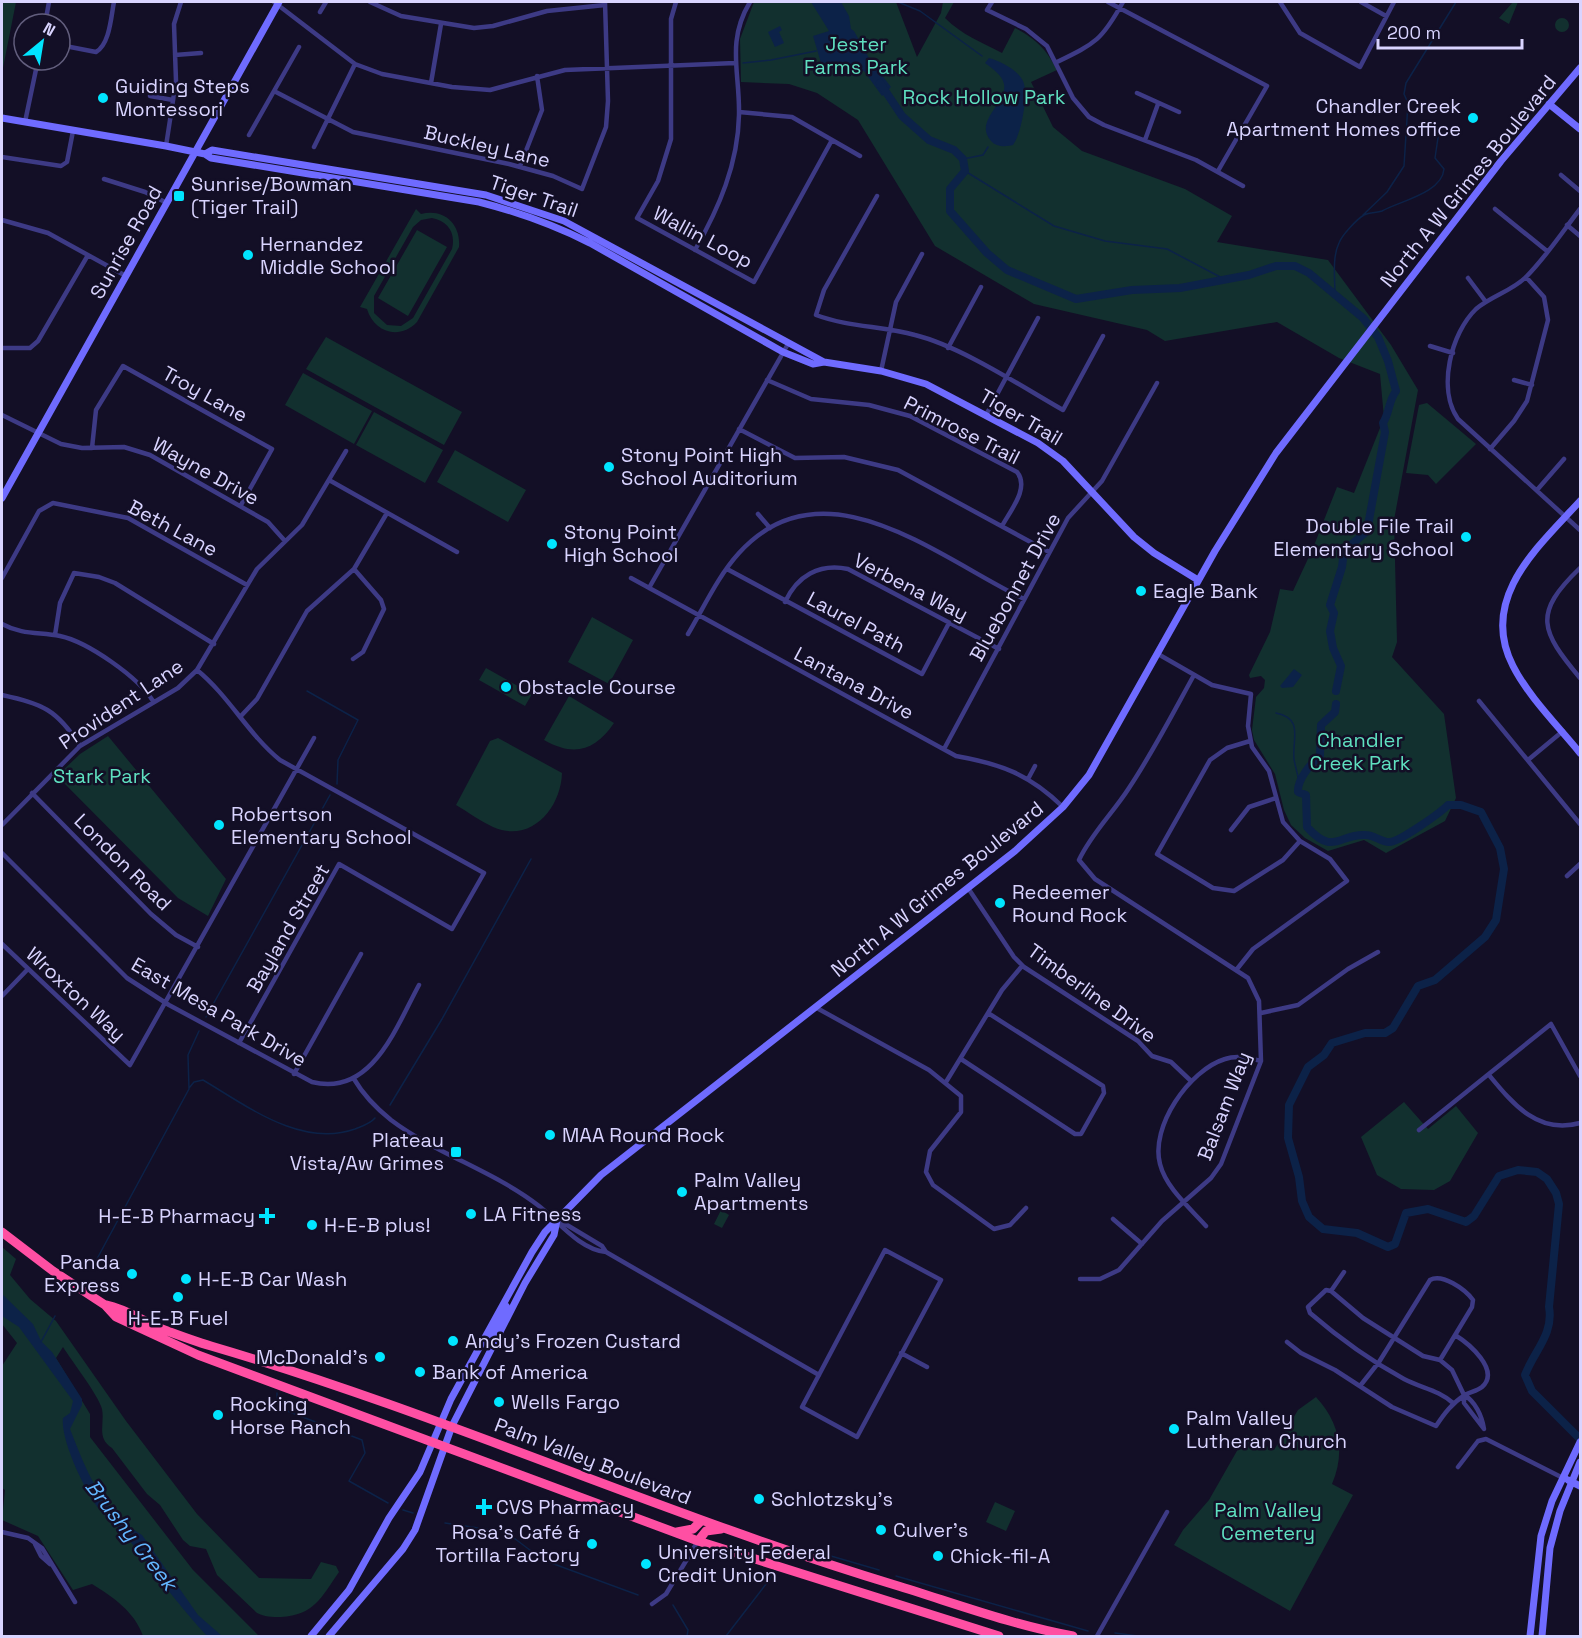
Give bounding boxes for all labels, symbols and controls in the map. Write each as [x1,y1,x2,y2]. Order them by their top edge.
north arrow [12,12,72,72]
scale bar [1378,12,1522,50]
text: N [39,18,59,41]
text: 200 m [1387,21,1441,44]
park label: Jester Farms Park [804,31,908,80]
street label: North A W Grimes Boulevard [1374,70,1562,292]
place label: Guiding Steps Montessori [115,73,250,122]
park label: Rock Hollow Park [902,84,1066,110]
marker: Guiding Steps Montessori [96,91,110,105]
place label: Chandler Creek Apartment Homes office [1226,93,1461,142]
marker: Chandler Creek Apartment Homes office [1466,111,1480,125]
street label: Buckley Lane [421,119,553,173]
street label: Tiger Trail [486,169,582,223]
place label: Sunrise/Bowman (Tiger Trail) [191,171,352,220]
street label: Sunrise Road [84,181,168,303]
marker: Sunrise/Bowman (Tiger Trail) [172,189,186,203]
street label: Wallin Loop [649,200,757,274]
place label: Hernandez Middle School [260,231,396,280]
marker: Hernandez Middle School [241,248,255,262]
street label: Troy Lane [158,360,252,428]
street label: Tiger Trail [975,383,1067,451]
street label: Primrose Trail [900,390,1024,470]
street label: Wayne Drive [148,431,264,511]
place label: Stony Point High School Auditorium [621,442,798,491]
marker: Stony Point High School Auditorium [602,460,616,474]
street label: Beth Lane [124,494,222,562]
street label: Bluebonnet Drive [963,508,1067,666]
place label: Double File Trail Elementary School [1273,513,1454,562]
place label: Stony Point High School [564,519,678,568]
marker: Double File Trail Elementary School [1459,530,1473,544]
marker: Stony Point High School [545,537,559,551]
street label: Verbena Way [849,547,973,627]
place label: Eagle Bank [1153,578,1258,604]
marker: Eagle Bank [1134,584,1148,598]
street label: Laurel Path [802,585,910,659]
street label: Lantana Drive [790,641,918,725]
street label: Provident Lane [54,653,188,755]
place label: Obstacle Course [518,674,676,700]
marker: Obstacle Course [499,680,513,694]
park label: Chandler Creek Park [1309,727,1411,776]
park label: Stark Park [53,763,151,789]
street label: North A W Grimes Boulevard [826,795,1048,983]
place label: Robertson Elementary School [231,801,412,850]
street label: London Road [69,808,177,916]
marker: Robertson Elementary School [212,818,226,832]
street label: Bayland Street [241,859,335,997]
place label: Redeemer Round Rock [1012,879,1127,928]
marker: Redeemer Round Rock [993,896,1007,910]
street label: Timberline Drive [1023,938,1161,1048]
street label: Wroxton Way [21,941,131,1047]
street label: East Mesa Park Drive [127,951,311,1073]
street label: Balsam Way [1191,1048,1257,1164]
place label: MAA Round Rock [562,1122,725,1148]
place label: Plateau Vista/Aw Grimes [290,1127,444,1176]
marker: MAA Round Rock [543,1128,557,1142]
marker: Plateau Vista/Aw Grimes [449,1145,463,1159]
place label: Palm Valley Apartments [694,1167,808,1216]
marker: Palm Valley Apartments [675,1185,689,1199]
place label: LA Fitness [483,1201,581,1227]
place label: H-E-B Pharmacy [98,1203,255,1229]
marker: LA Fitness [464,1207,478,1221]
marker: H-E-B Pharmacy [260,1209,274,1223]
place label: H-E-B plus! [324,1212,430,1238]
marker: H-E-B plus! [305,1218,319,1232]
place label: Panda Express [44,1249,120,1298]
place label: H-E-B Car Wash [198,1266,347,1292]
marker: Panda Express [125,1267,139,1281]
marker: H-E-B Car Wash [179,1272,193,1286]
marker: H-E-B Fuel [171,1290,185,1304]
place label: H-E-B Fuel [128,1305,228,1331]
place label: Andy's Frozen Custard [465,1328,681,1354]
marker: Andy's Frozen Custard [446,1334,460,1348]
place label: McDonald's [256,1344,368,1370]
marker: McDonald's [373,1350,387,1364]
place label: Bank of America [432,1359,588,1385]
marker: Bank of America [413,1365,427,1379]
place label: Wells Fargo [511,1389,620,1415]
place label: Rocking Horse Ranch [230,1391,351,1440]
marker: Wells Fargo [492,1395,506,1409]
place label: Palm Valley Lutheran Church [1186,1405,1347,1454]
marker: Rocking Horse Ranch [211,1408,225,1422]
street label: Palm Valley Boulevard [491,1411,695,1511]
marker: Palm Valley Lutheran Church [1167,1422,1181,1436]
water label: Brushy Creek [80,1474,185,1598]
place label: Schlotzsky's [771,1486,893,1512]
marker: Schlotzsky's [752,1492,766,1506]
place label: CVS Pharmacy [496,1494,634,1520]
park label: Palm Valley Cemetery [1214,1497,1322,1546]
marker: CVS Pharmacy [477,1500,491,1514]
place label: Culver's [893,1517,968,1543]
place label: Rosa's Café & Tortilla Factory [435,1519,580,1568]
marker: Culver's [874,1523,888,1537]
marker: Rosa's Café & Tortilla Factory [585,1537,599,1551]
place label: University Federal Credit Union [658,1539,831,1588]
place label: Chick-fil-A [950,1543,1051,1569]
marker: Chick-fil-A [931,1549,945,1563]
marker: University Federal Credit Union [639,1557,653,1571]

